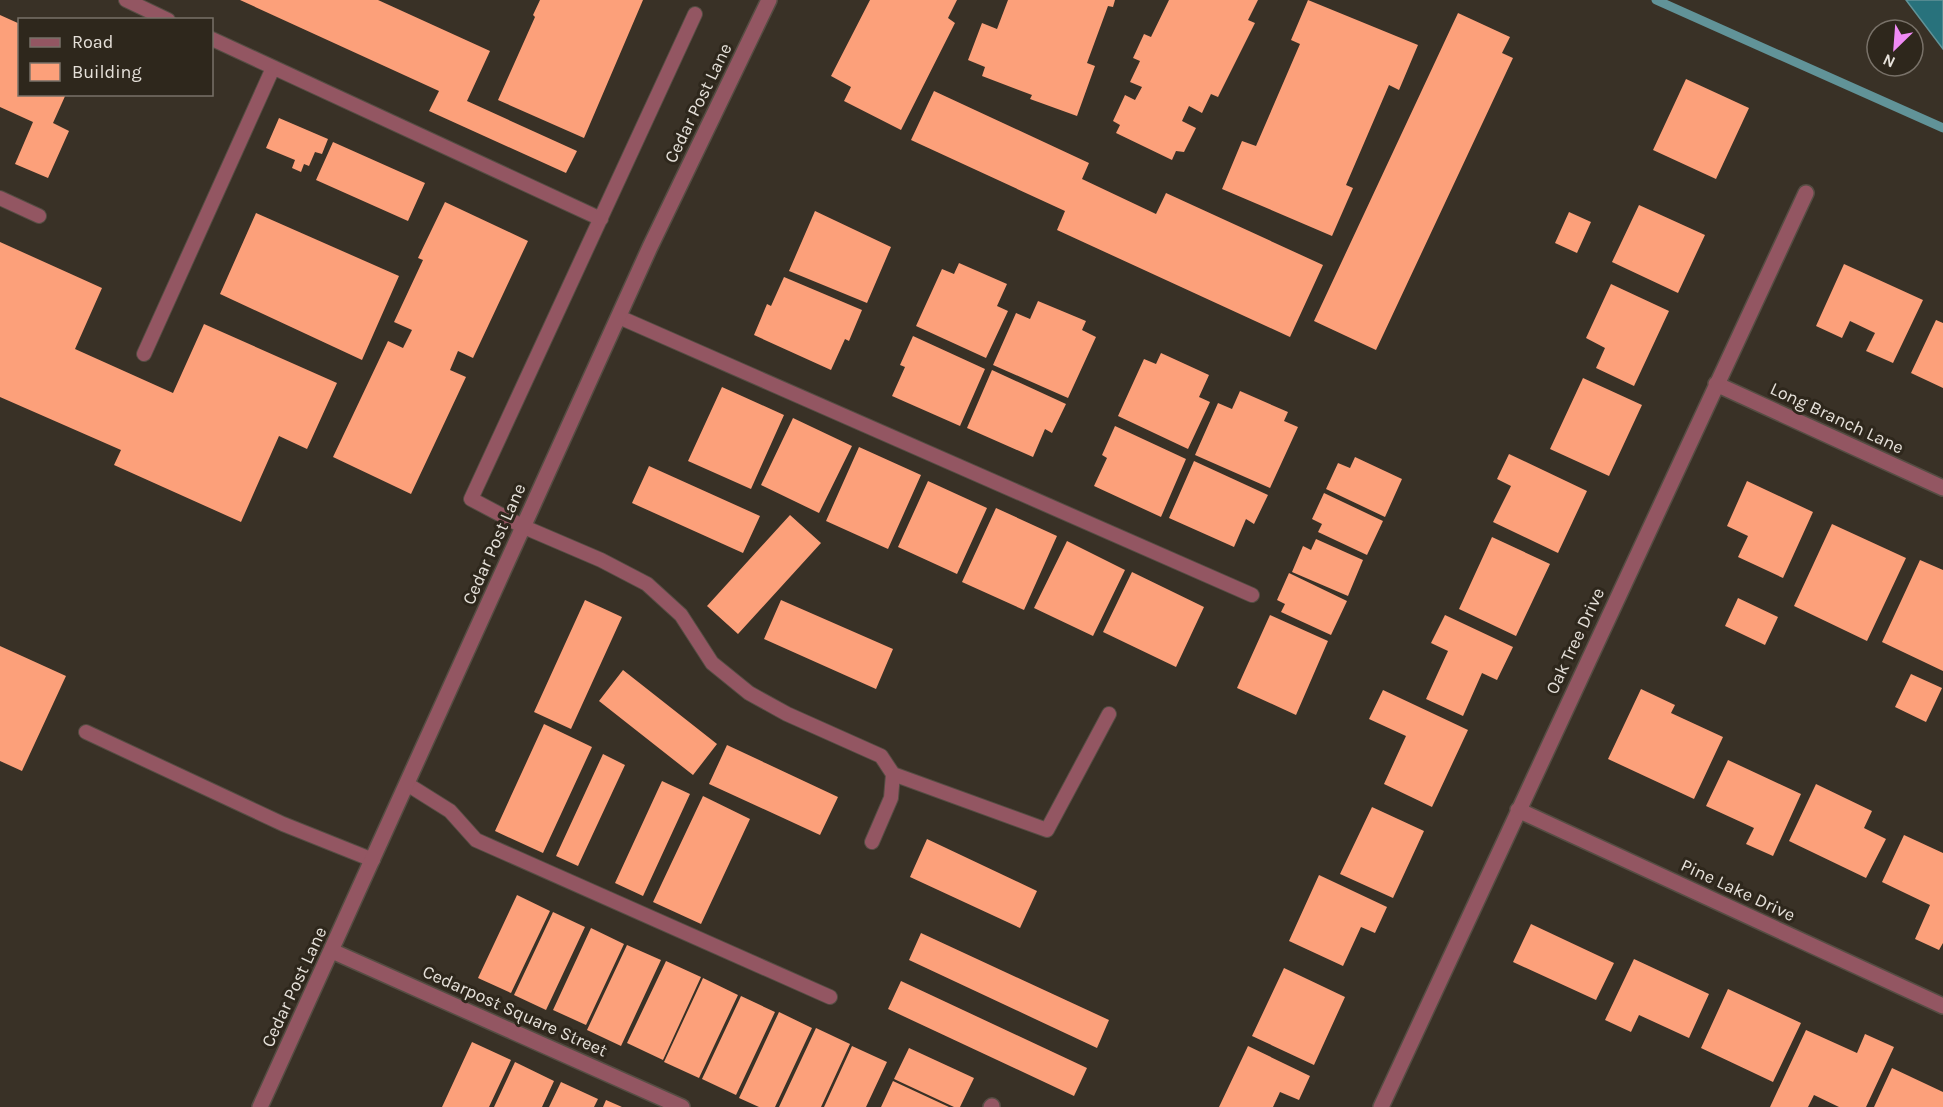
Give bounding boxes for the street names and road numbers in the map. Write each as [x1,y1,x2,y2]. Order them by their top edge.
street label: Cedar Post Lane [660,40,736,166]
street label: Long Branch Lane [1767,377,1907,459]
street label: Cedar Post Lane [457,480,531,608]
street label: Oak Tree Drive [1541,584,1609,698]
street label: Pine Lake Drive [1677,854,1799,926]
street label: Cedar Post Lane [256,923,332,1051]
street label: Cedarpost Square Street [419,960,611,1062]

